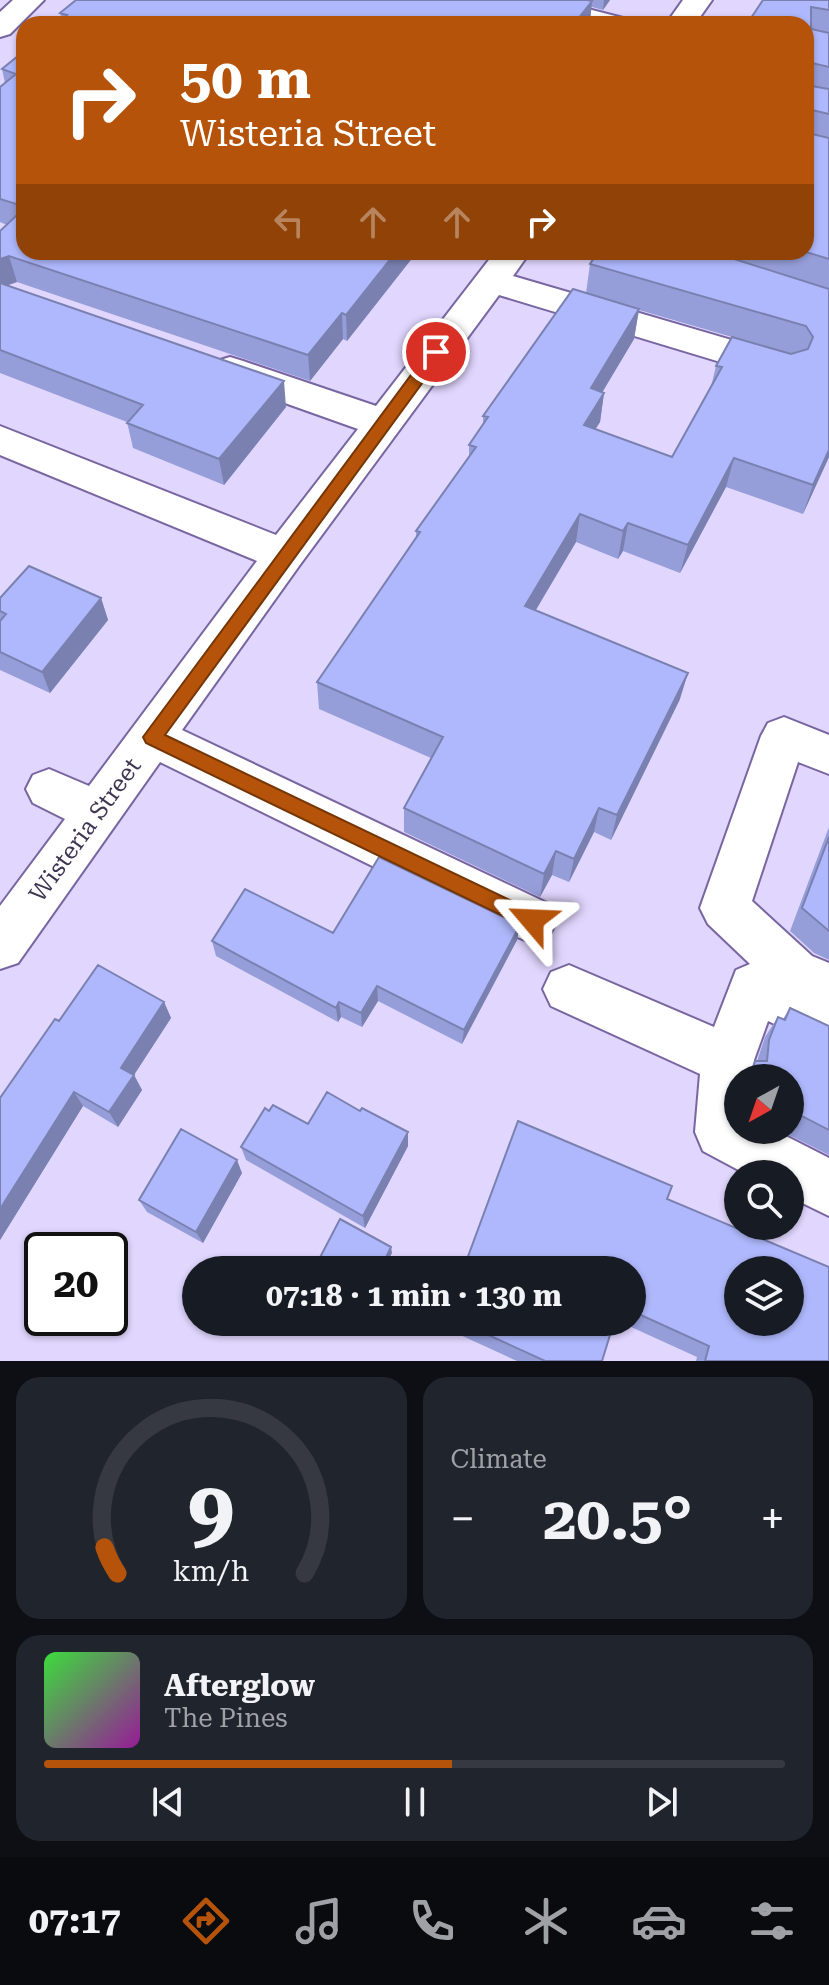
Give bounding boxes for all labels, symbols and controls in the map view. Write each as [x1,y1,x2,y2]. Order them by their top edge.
text: 50 m [180,46,311,112]
icon: right [48,48,152,152]
text: Wisteria Street [180,113,436,155]
icon: left [267,200,311,244]
icon: ahead [351,200,395,244]
icon: ahead [435,200,479,244]
icon: right [519,200,563,244]
pin [402,318,470,386]
icon: arrive [414,330,458,374]
street label: Wisteria Street [23,753,147,907]
position arrow [490,878,574,962]
north arrow [724,1064,804,1144]
map controls [724,1064,804,1336]
button: search [724,1160,804,1240]
speed limit sign: 20 [24,1232,128,1336]
button: layers [724,1256,804,1336]
text: 07:18 · 1 min · 130 m [266,1278,562,1313]
text: Climate [451,1444,547,1474]
text: 9 [188,1463,235,1560]
text: 20.5° [543,1483,693,1554]
text: − [451,1493,475,1545]
text: + [760,1493,785,1545]
text: km/h [173,1554,250,1588]
text: Afterglow [164,1668,315,1703]
text: The Pines [164,1703,288,1733]
icon: previous [146,1780,190,1824]
icon: pause [393,1780,437,1824]
icon: next [640,1780,684,1824]
icon: directions [178,1893,234,1949]
icon: music [291,1893,347,1949]
icon: phone [404,1893,460,1949]
icon: climate [518,1893,574,1949]
icon: car [631,1893,687,1949]
icon: filters [744,1893,800,1949]
text: 07:17 [29,1900,121,1942]

